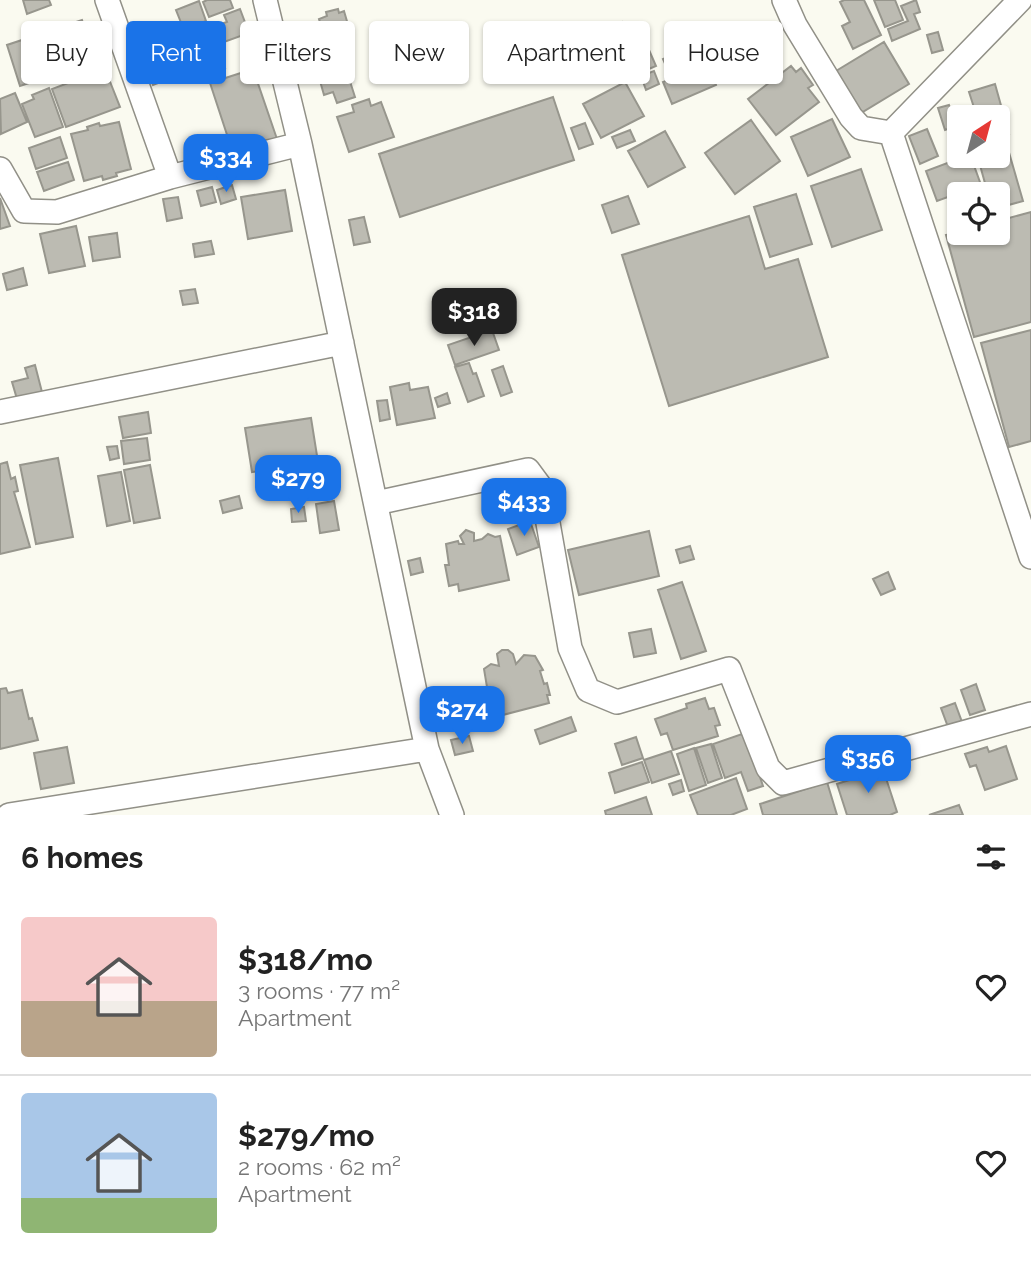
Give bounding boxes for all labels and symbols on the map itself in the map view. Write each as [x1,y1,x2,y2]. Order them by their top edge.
north arrow [947,105,1010,168]
pin: $334 [185,134,267,194]
pin: $318 [433,288,515,348]
pin: $279 [257,456,339,515]
pin: $433 [483,478,565,538]
pin: $274 [421,686,503,746]
pin: $356 [827,736,909,795]

